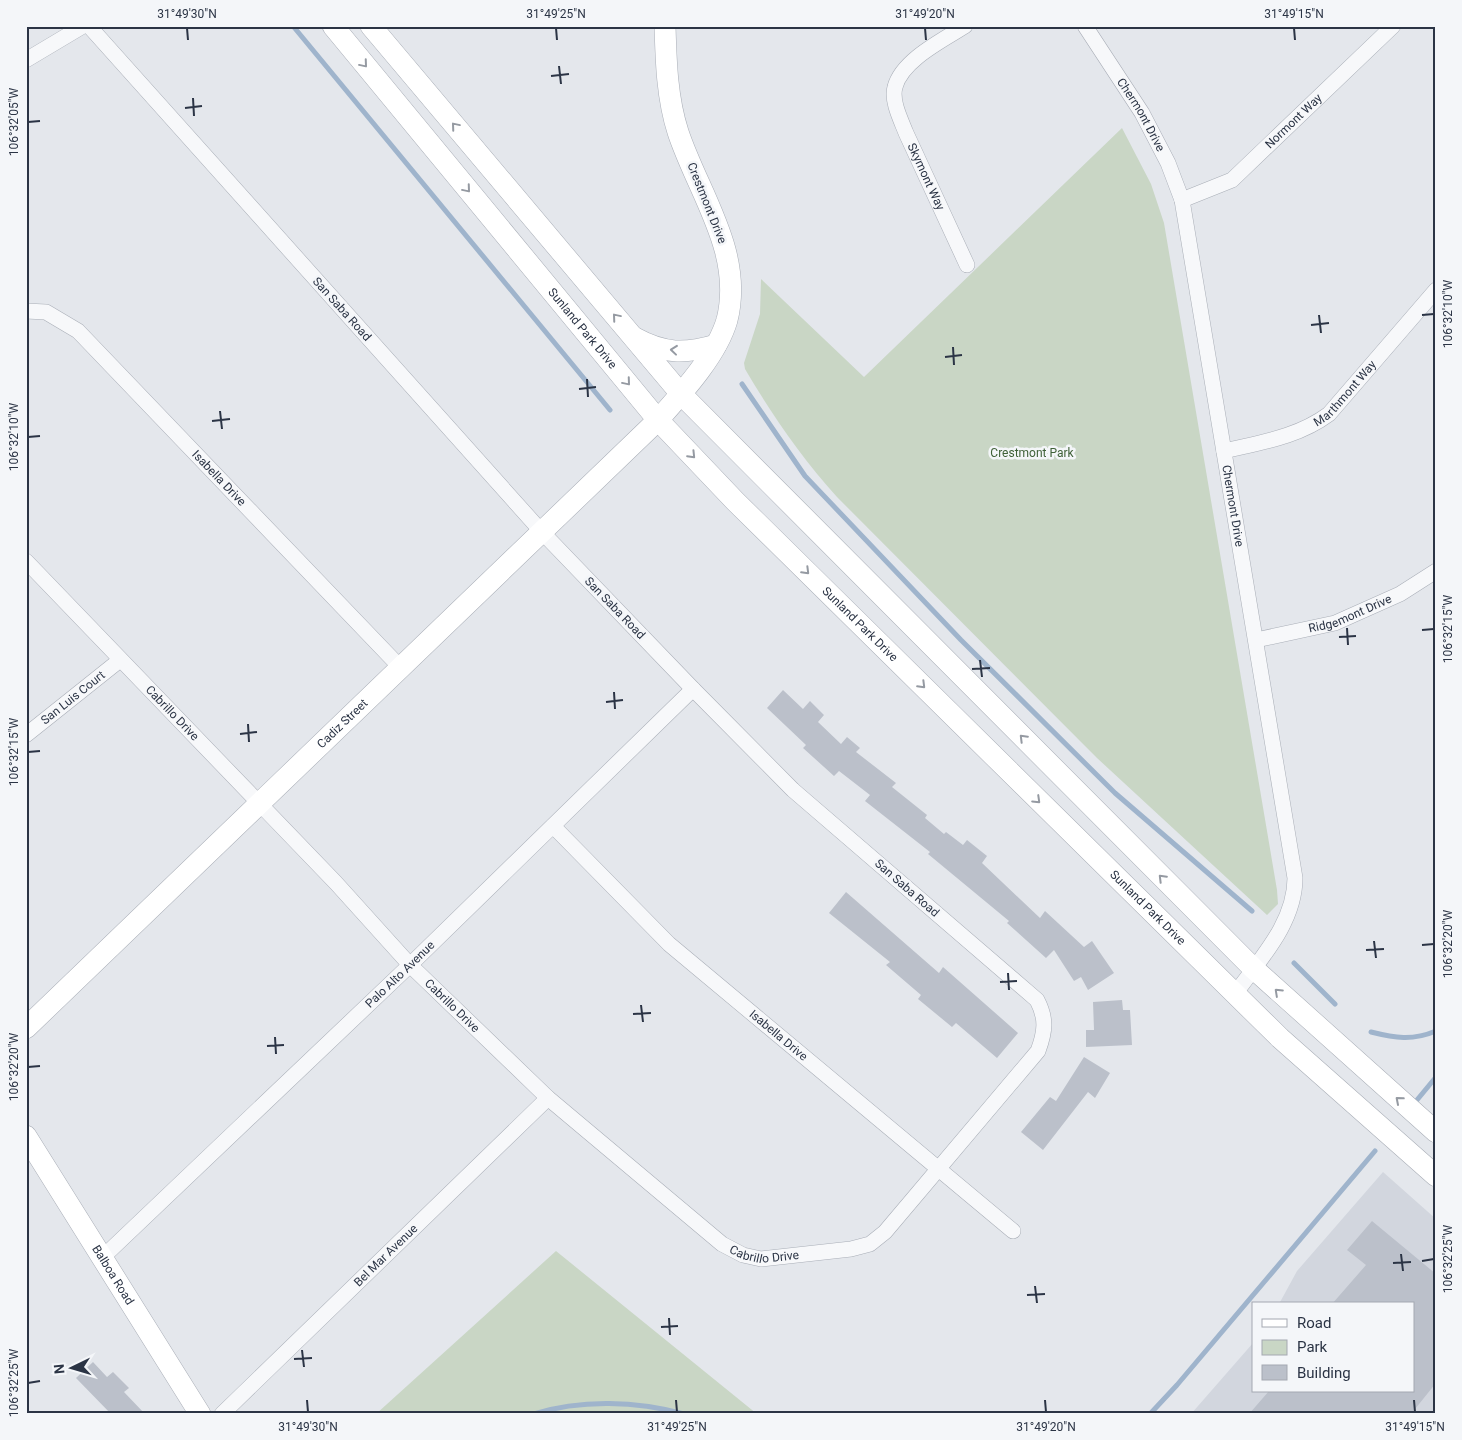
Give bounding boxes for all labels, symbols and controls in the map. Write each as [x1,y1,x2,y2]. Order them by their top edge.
text: 31°49'30"N [157,7,217,21]
text: 31°49'25"N [526,7,586,21]
text: 31°49'20"N [895,7,955,21]
text: 31°49'15"N [1264,7,1324,21]
one-way arrow [358,58,366,67]
street label: Chermont Drive [1114,75,1168,154]
text: 106°32'05"W [7,88,21,156]
street label: Normont Way [1262,91,1325,151]
one-way arrow [451,122,460,131]
street label: Skymont Way [905,141,948,213]
street label: Crestmont Drive [684,160,730,246]
one-way arrow [462,183,470,192]
street label: San Saba Road [310,274,374,344]
text: 106°32'10"W [1441,280,1455,348]
street label: Sunland Park Drive [545,285,620,372]
one-way arrow [613,314,622,323]
one-way arrow [670,345,678,356]
street label: Marthmont Way [1311,357,1379,429]
one-way arrow [621,376,630,385]
text: 106°32'10"W [7,403,21,471]
park label: Crestmont Park [990,446,1075,460]
street label: Isabella Drive [189,447,249,509]
one-way arrow [686,450,695,459]
street label: Chermont Drive [1219,464,1247,548]
one-way arrow [800,565,809,574]
street label: San Saba Road [582,574,648,642]
street label: Sunland Park Drive [819,584,901,664]
street label: Ridgemont Drive [1307,592,1394,636]
text: 106°32'15"W [1441,595,1455,663]
street label: San Luis Court [38,668,108,727]
one-way arrow [916,679,925,688]
street label: Cabrillo Drive [143,683,202,743]
street label: Cadiz Street [314,696,371,751]
text: 106°32'15"W [7,718,21,786]
one-way arrow [1020,734,1029,743]
one-way arrow [1031,794,1040,803]
street label: San Saba Road [872,856,942,920]
street label: Sunland Park Drive [1107,867,1188,948]
one-way arrow [1159,874,1168,883]
text: 106°32'20"W [1441,910,1455,978]
street label: Palo Alto Avenue [362,938,437,1011]
street label: Cabrillo Drive [422,976,483,1035]
one-way arrow [1275,989,1284,998]
street label: Isabella Drive [747,1007,810,1064]
text: 106°32'20"W [7,1033,21,1101]
one-way arrow [1396,1097,1405,1106]
street label: Bel Mar Avenue [351,1221,420,1289]
text: 106°32'25"W [1441,1225,1455,1293]
street label: Cabrillo Drive [727,1242,800,1266]
street label: Balboa Road [89,1243,137,1307]
legend [1252,1302,1414,1392]
text: Road [1297,1314,1331,1332]
text: Park [1297,1338,1328,1356]
north arrow [48,1342,98,1392]
text: 106°32'25"W [7,1349,21,1417]
text: N [51,1364,67,1375]
text: Building [1297,1364,1351,1382]
text: 31°49'30"N [278,1420,338,1434]
text: 31°49'25"N [647,1420,707,1434]
text: 31°49'20"N [1016,1420,1076,1434]
text: 31°49'15"N [1385,1420,1445,1434]

